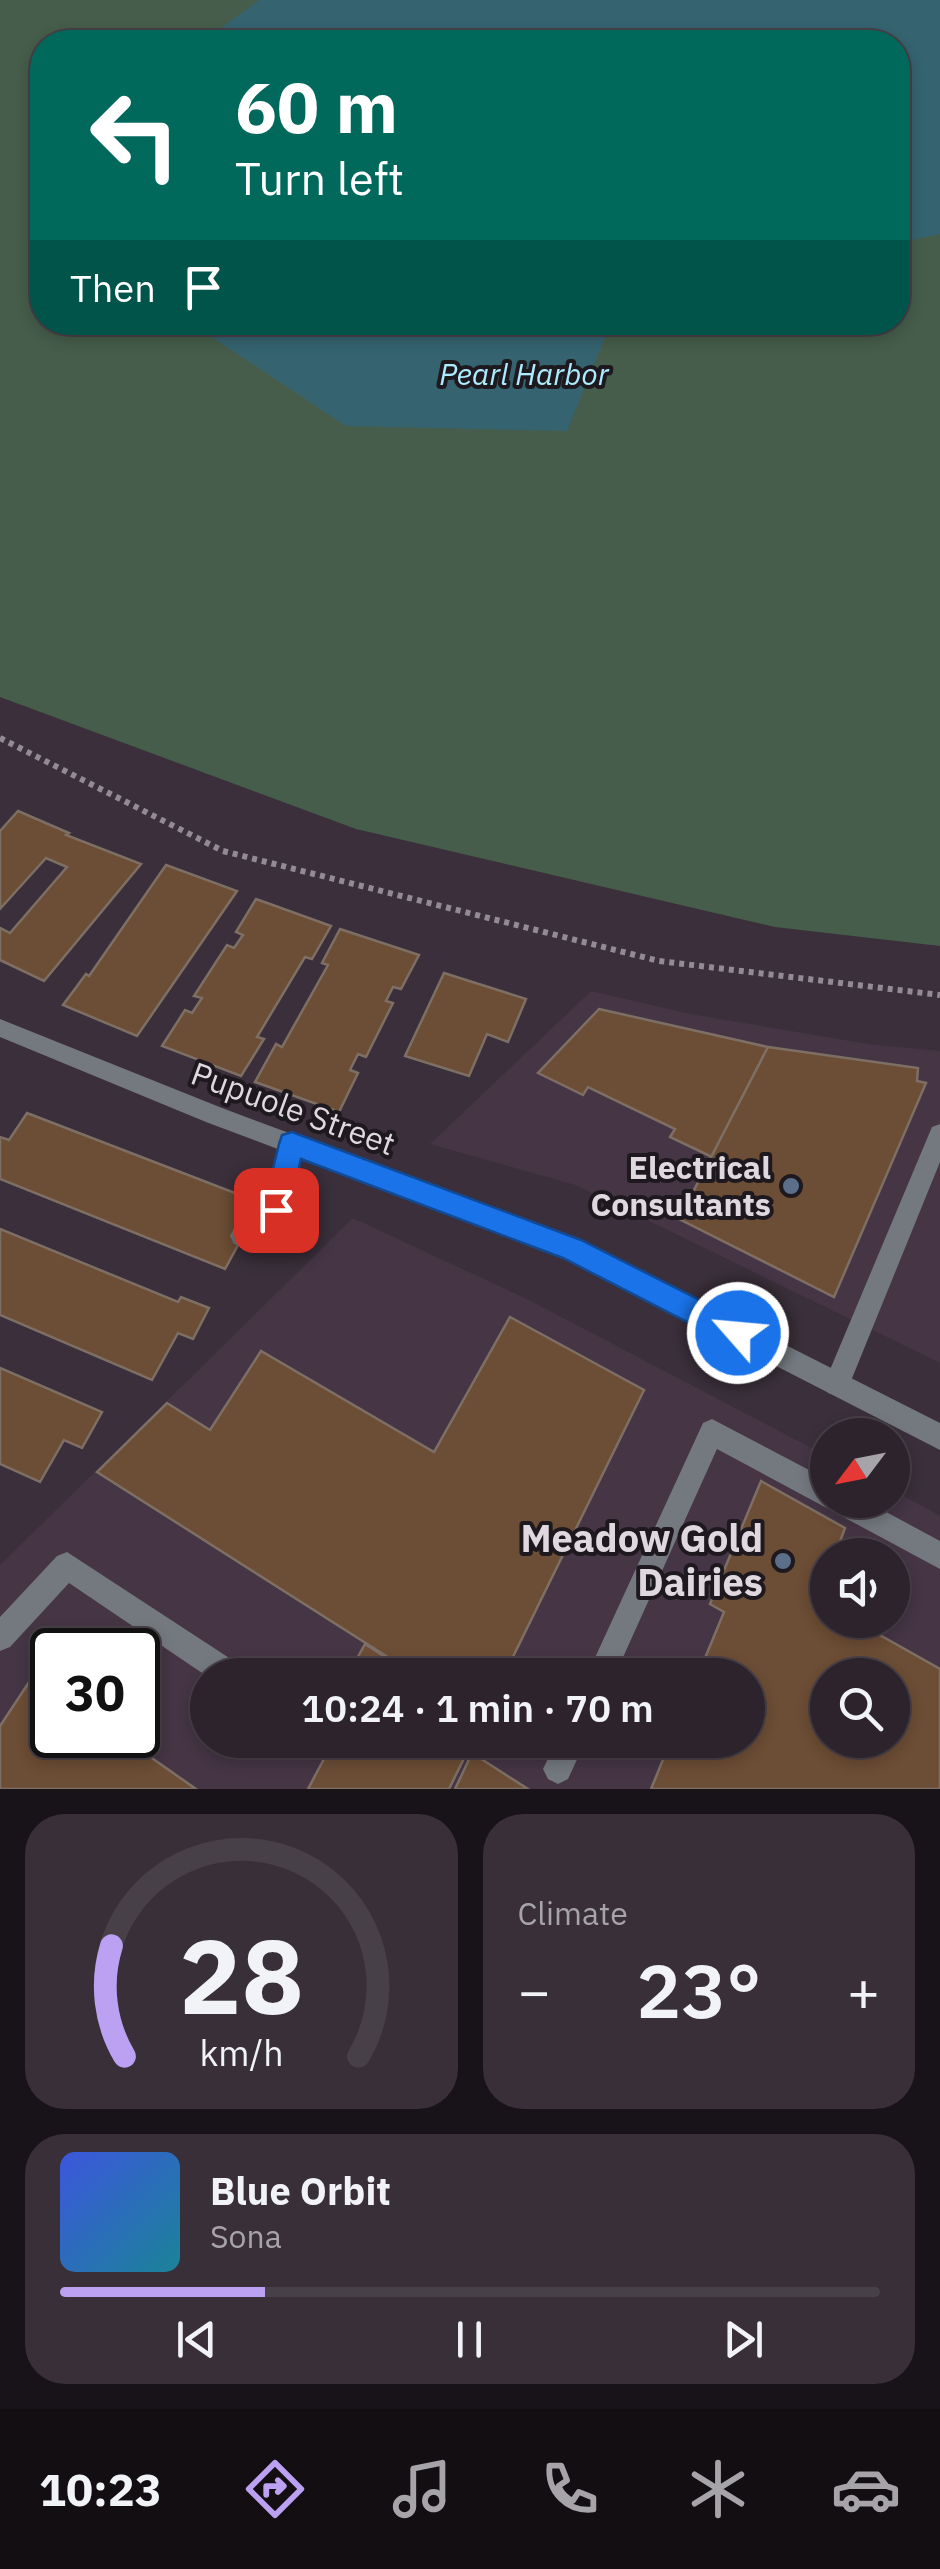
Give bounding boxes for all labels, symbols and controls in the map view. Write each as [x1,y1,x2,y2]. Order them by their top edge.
text: 60 m [235,61,398,152]
icon: left [70,70,200,200]
text: Turn left [235,149,404,207]
icon: arrive [176,260,231,315]
text: Then [70,263,156,312]
water label: Pearl Harbor [439,354,610,393]
street label: Pupuole Street [186,1052,401,1164]
place label: Electrical Consultants [590,1146,771,1225]
pin [234,1168,319,1253]
marker: Electrical Consultants [780,1175,802,1197]
icon: arrive [249,1183,304,1238]
position arrow [686,1281,790,1385]
north arrow [810,1418,910,1518]
map controls [810,1418,910,1758]
place label: Meadow Gold Dairies [520,1513,763,1606]
button: sound [810,1538,910,1638]
marker: Meadow Gold Dairies [772,1550,794,1572]
speed limit sign: 30 [30,1628,160,1758]
button: search [810,1658,910,1758]
text: 10:24 · 1 min · 70 m [301,1683,654,1732]
text: Climate [518,1892,628,1934]
text: 28 [179,1907,304,2043]
text: 23° [636,1941,761,2039]
text: − [518,1955,551,2026]
text: + [847,1955,880,2026]
text: km/h [199,2029,283,2076]
text: Blue Orbit [210,2166,391,2215]
text: Sona [210,2215,282,2257]
icon: previous [169,2312,224,2367]
icon: pause [442,2312,497,2367]
icon: next [716,2312,771,2367]
icon: directions [240,2454,310,2524]
icon: music [387,2454,457,2524]
icon: phone [535,2454,605,2524]
icon: climate [683,2454,753,2524]
icon: car [831,2454,901,2524]
text: 10:23 [39,2460,162,2518]

